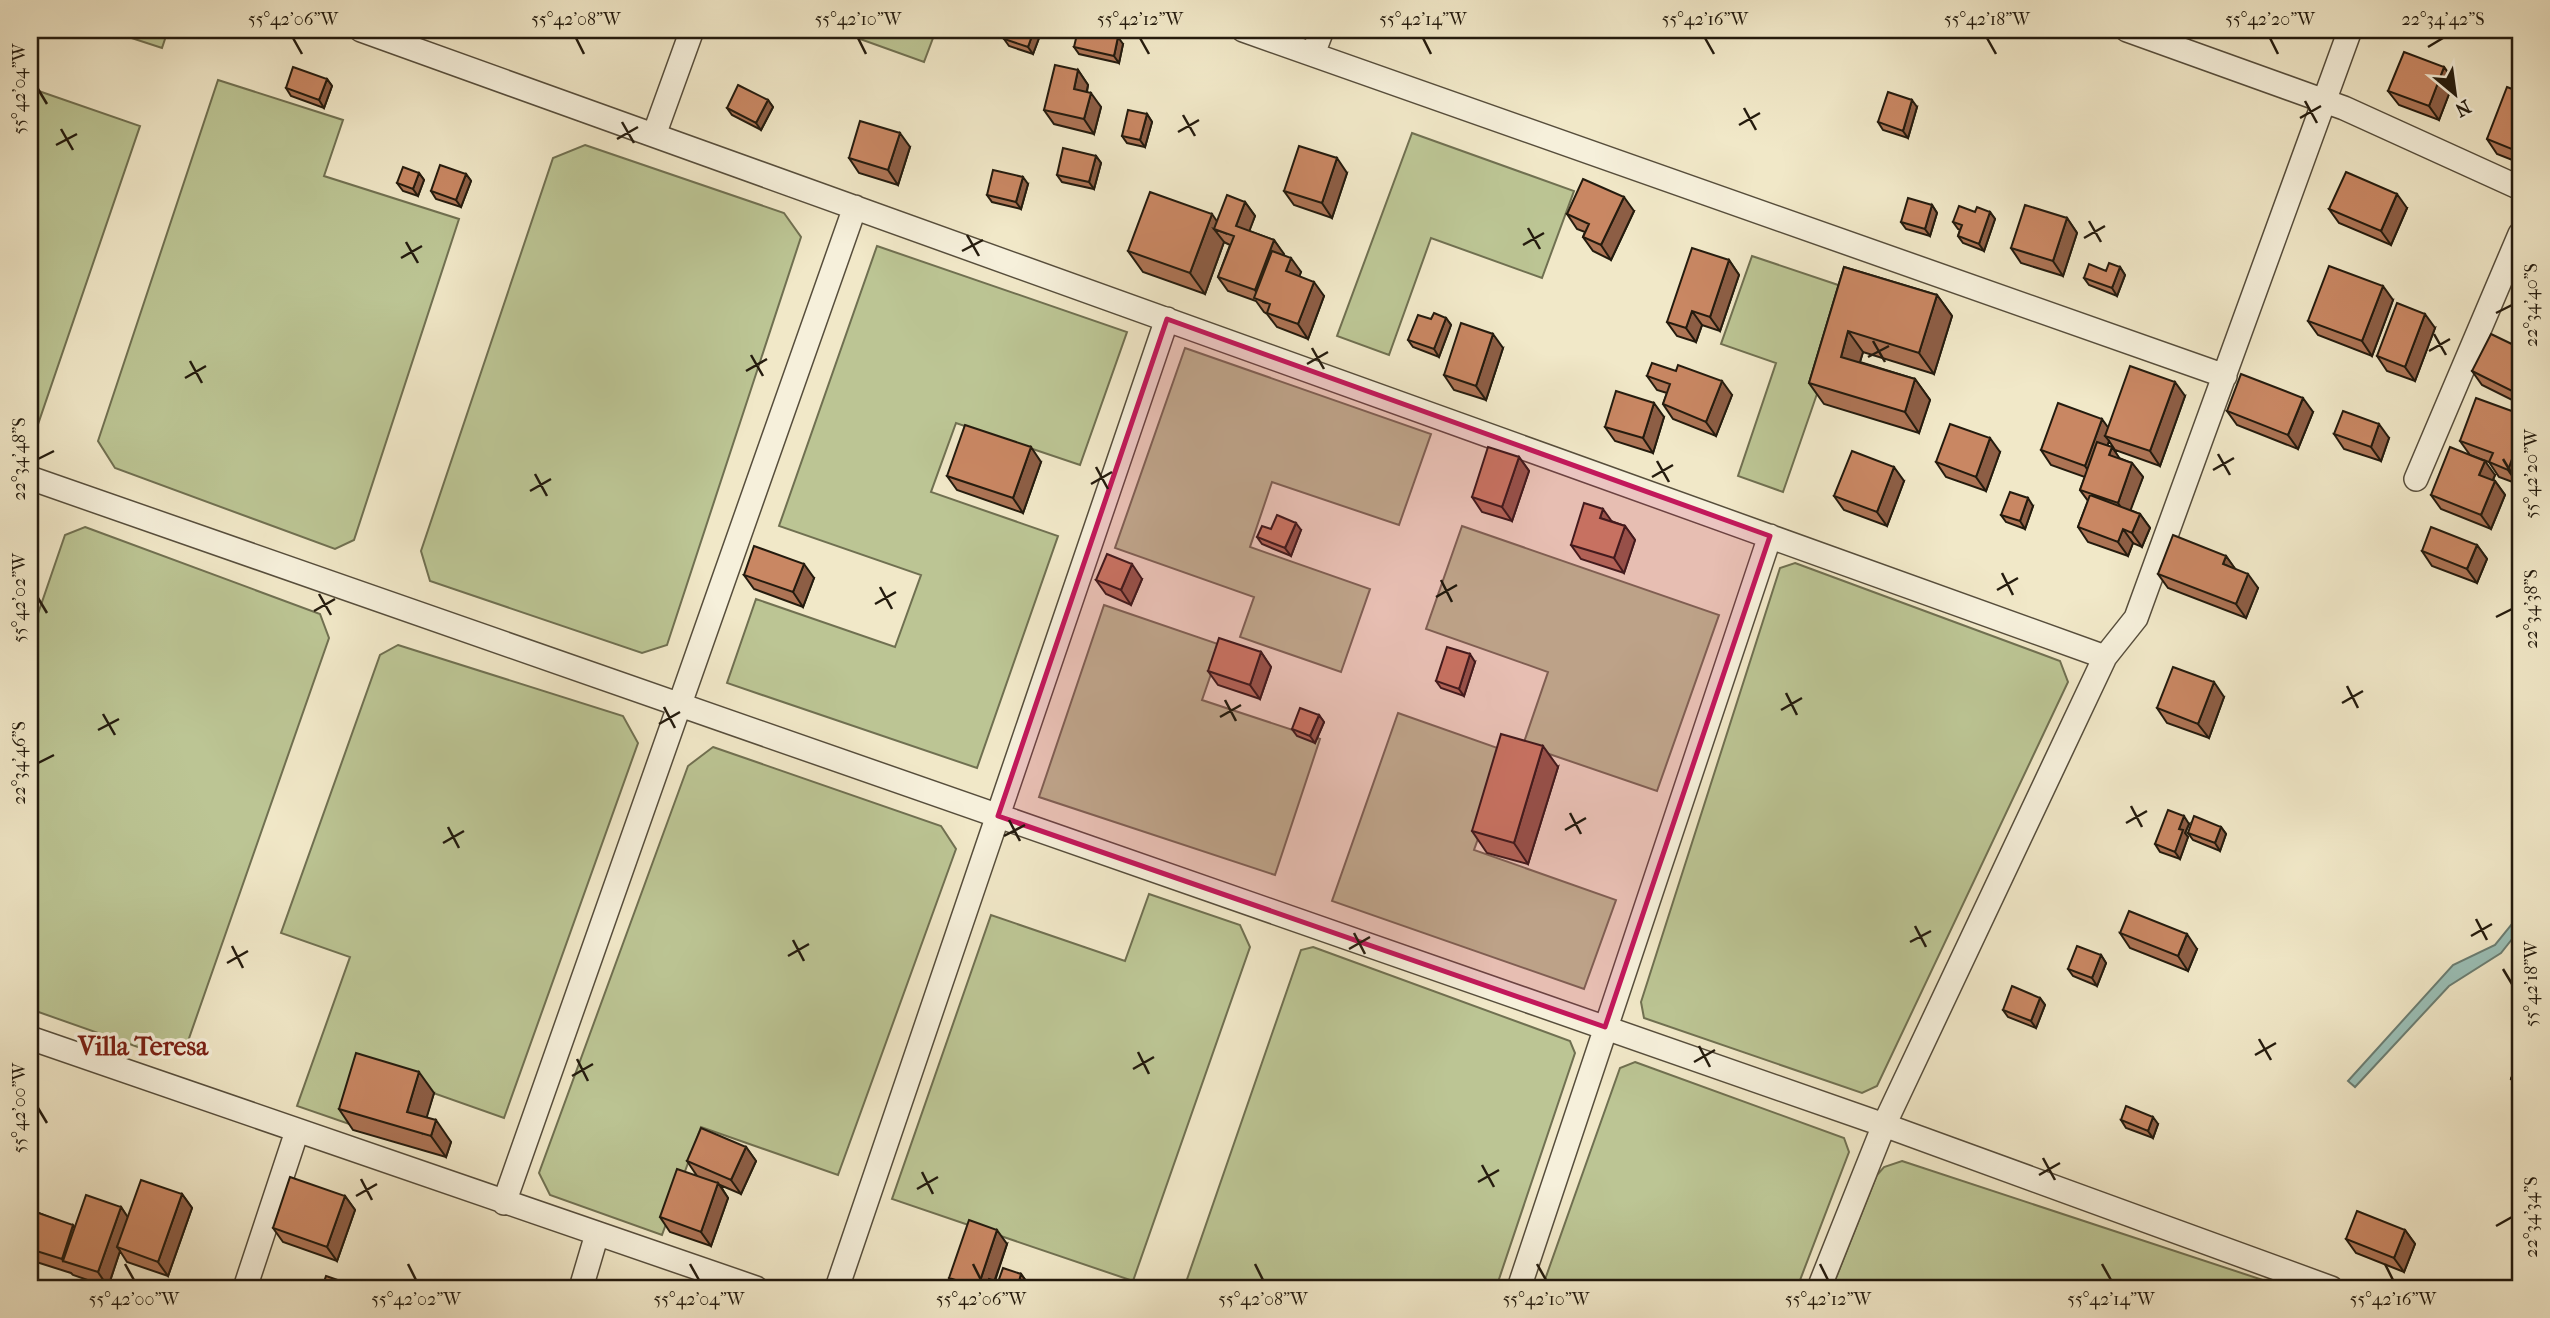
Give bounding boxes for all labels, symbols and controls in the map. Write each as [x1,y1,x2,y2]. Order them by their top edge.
text: 55°42'06"W [248,9,339,30]
text: 55°42'08"W [531,9,622,30]
text: 55°42'10"W [815,9,903,30]
text: 55°42'12"W [1097,9,1184,30]
text: 55°42'14"W [1379,9,1468,30]
text: 55°42'16"W [1662,9,1750,30]
text: 55°42'18"W [1944,9,2031,30]
text: 55°42'20"W [2225,9,2316,30]
text: 22°34'42"S [2401,9,2485,30]
text: 55°42'04"W [9,42,30,134]
north arrow [2420,60,2490,130]
text: N [2451,95,2474,121]
text: 22°34'40"S [2521,263,2542,347]
text: 22°34'48"S [9,418,30,500]
text: 55°42'20"W [2521,428,2542,519]
text: 55°42'02"W [9,552,30,643]
text: 22°34'38"S [2521,569,2542,649]
text: 22°34'46"S [9,721,30,805]
text: 55°42'18"W [2521,940,2542,1027]
district label: Villa Teresa [77,1031,209,1062]
text: 55°42'00"W [9,1062,30,1153]
text: 22°34'34"S [2521,1176,2542,1258]
text: 55°42'00"W [89,1289,180,1310]
text: 55°42'02"W [371,1289,462,1310]
text: 55°42'04"W [654,1289,746,1310]
text: 55°42'06"W [936,1289,1027,1310]
text: 55°42'08"W [1218,1289,1309,1310]
text: 55°42'10"W [1503,1289,1591,1310]
text: 55°42'12"W [1785,1289,1872,1310]
text: 55°42'14"W [2067,1289,2156,1310]
text: 55°42'16"W [2350,1289,2438,1310]

